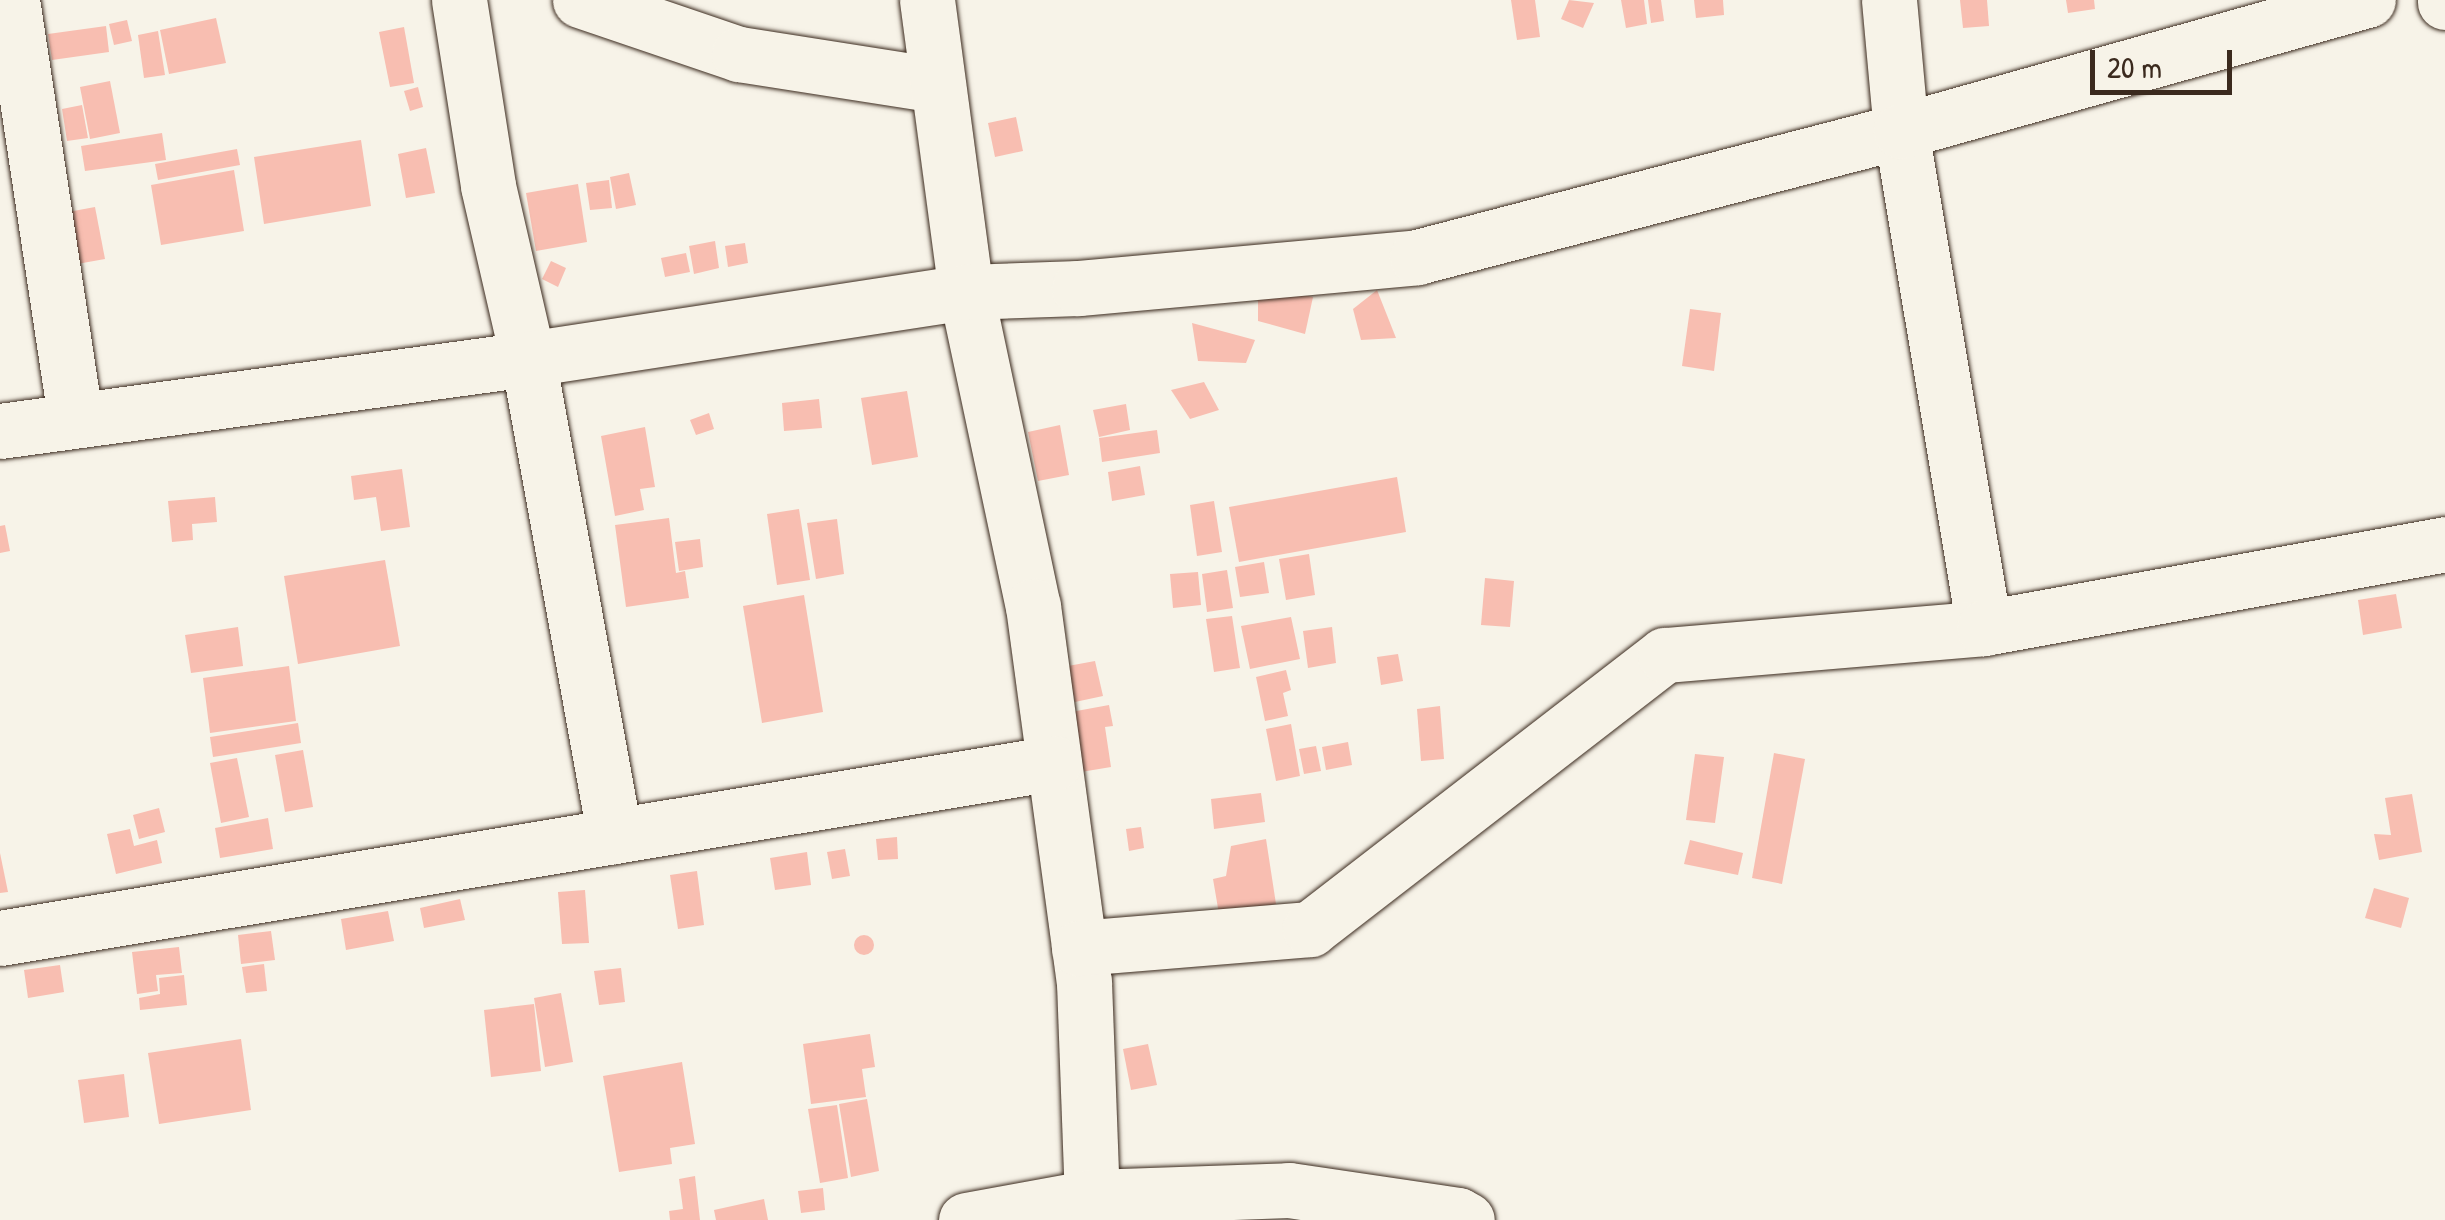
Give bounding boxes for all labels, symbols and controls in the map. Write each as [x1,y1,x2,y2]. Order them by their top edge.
scale bar [2095,30,2238,92]
text: 20 m [2107,47,2162,87]

